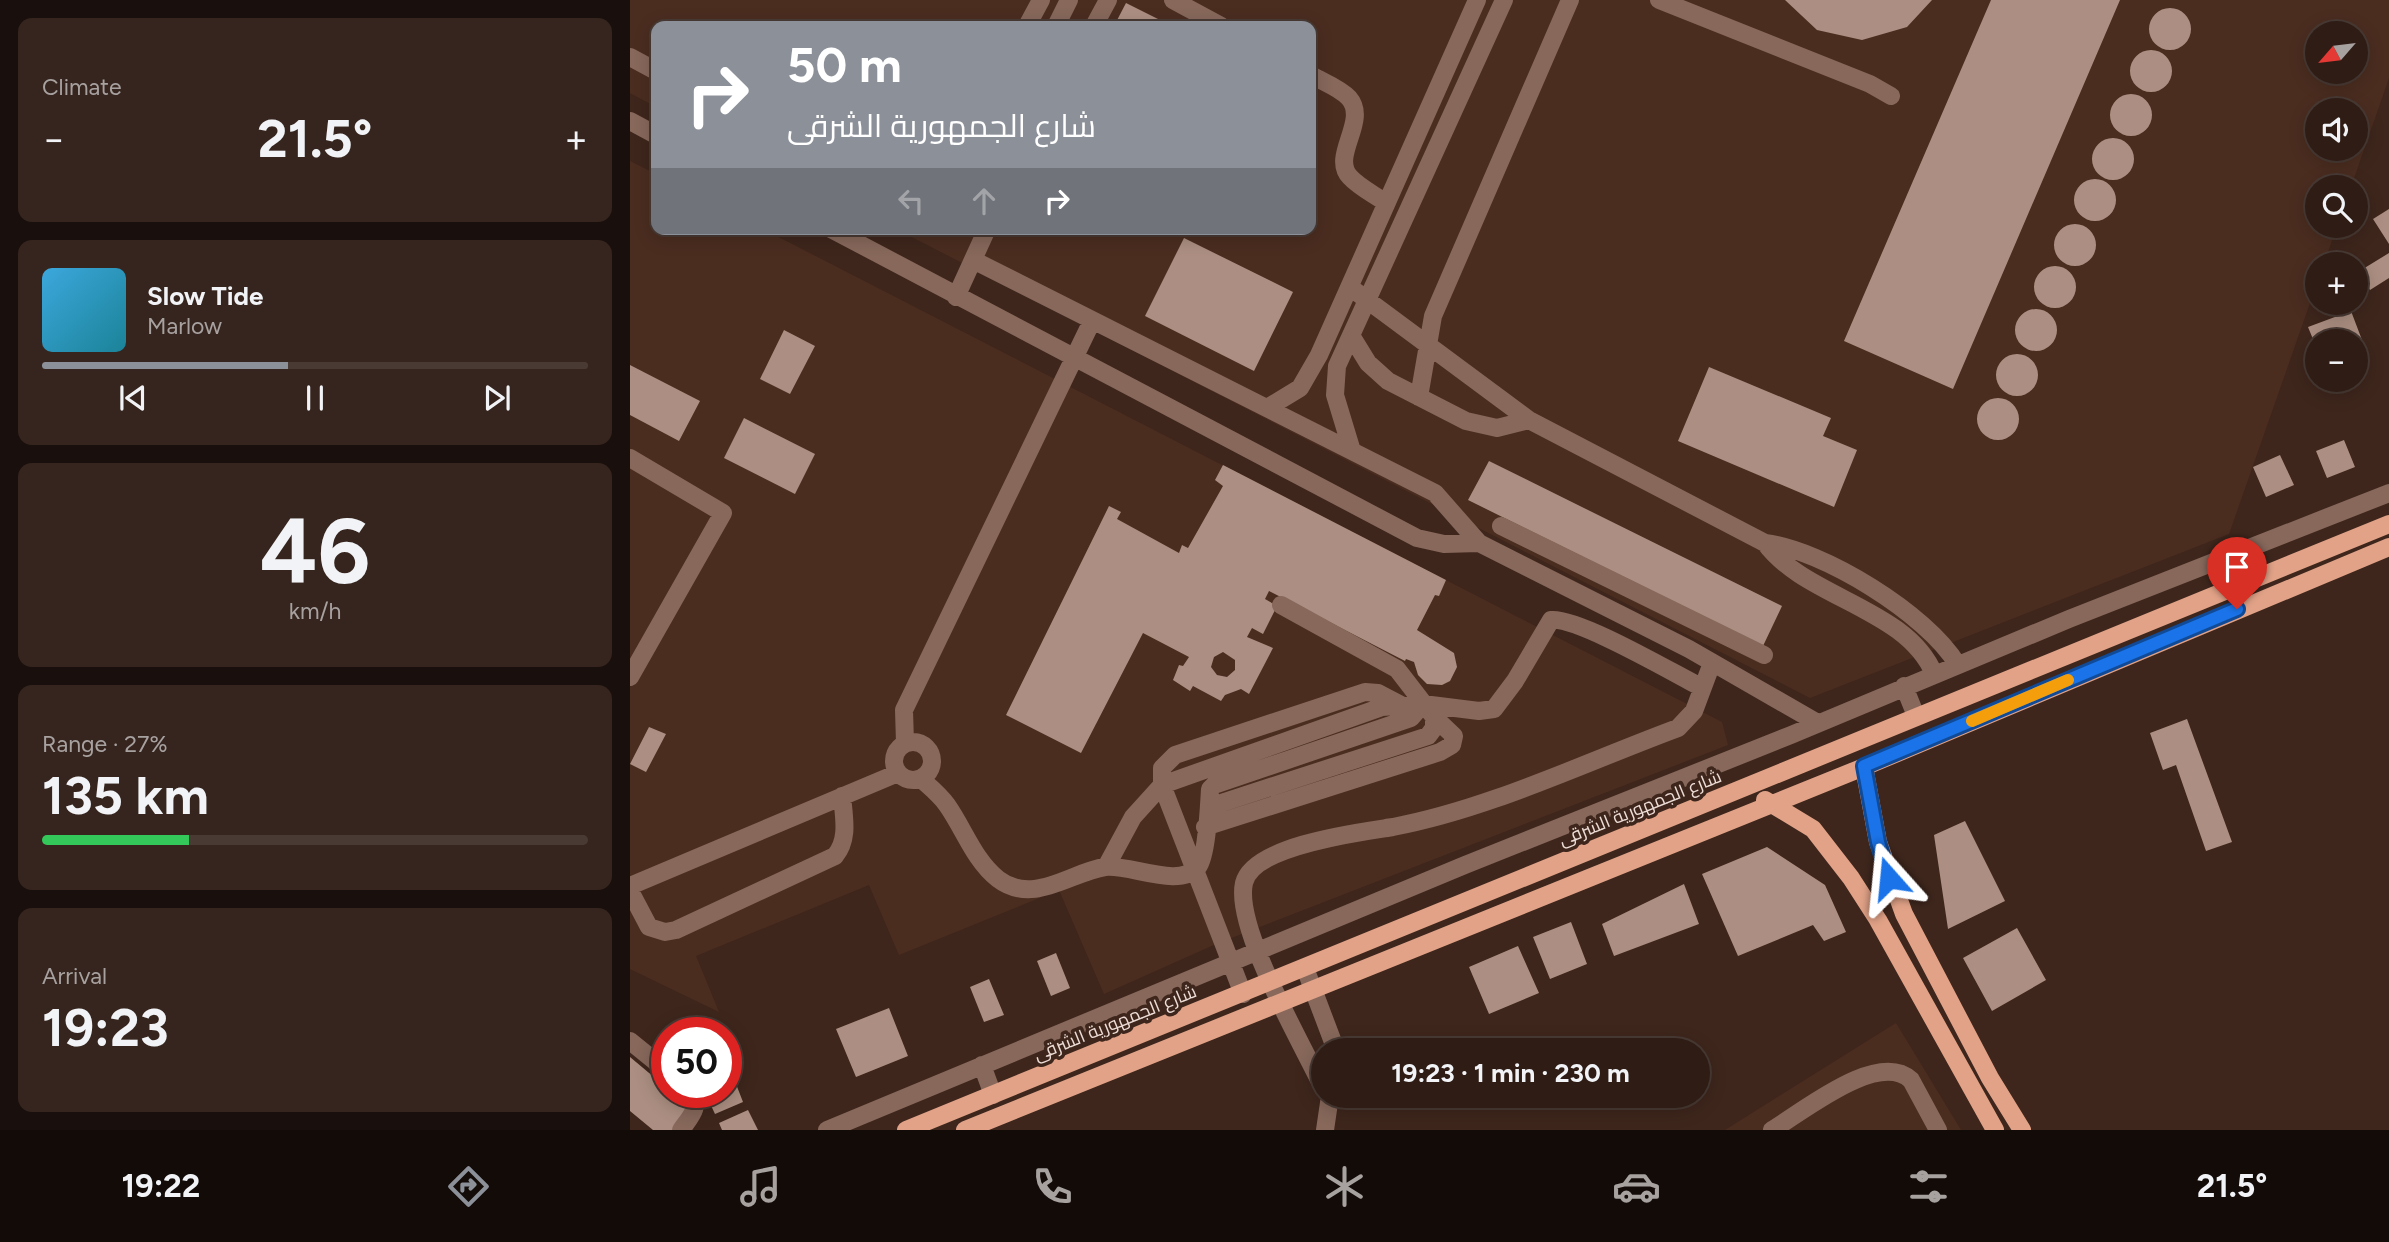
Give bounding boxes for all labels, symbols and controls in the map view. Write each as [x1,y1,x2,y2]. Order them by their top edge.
north arrow [2305,21,2368,84]
map controls [2305,21,2368,392]
text: 50 m [787,35,902,94]
icon: right [672,49,763,140]
text: Climate [42,73,121,101]
button: sound [2305,98,2368,161]
text: شارع الجمهورية الشرقى [787,107,1096,145]
text: 21.5° [258,108,372,170]
text: − [42,116,66,162]
text: + [564,116,588,162]
button: search [2305,175,2368,238]
icon: left [892,182,930,220]
icon: ahead [965,182,1003,220]
icon: right [1038,182,1076,220]
button: + [2305,252,2368,315]
text: Slow Tide [147,280,263,312]
text: Marlow [147,312,222,340]
button: − [2305,329,2368,392]
icon: previous [114,379,152,417]
icon: pause [296,379,334,417]
icon: next [478,379,516,417]
text: 46 [260,497,370,606]
pin [2207,537,2267,609]
icon: arrive [2218,548,2256,586]
text: km/h [289,597,341,625]
text: Range · 27% [42,730,168,758]
text: 135 km [42,765,209,827]
street label: شارع الجمهورية الشرقى [1555,765,1725,852]
position arrow [1852,841,1926,915]
text: Arrival [42,962,107,990]
street label: شارع الجمهورية الشرقى [1030,980,1200,1067]
text: 19:23 [42,997,169,1059]
speed limit sign: 50 [651,1017,742,1108]
text: 19:23 · 1 min · 230 m [1391,1057,1630,1089]
icon: directions [444,1162,493,1211]
icon: music [736,1162,785,1211]
icon: phone [1028,1162,1077,1211]
icon: climate [1320,1162,1369,1211]
icon: car [1612,1162,1661,1211]
icon: filters [1904,1162,1953,1211]
text: 19:22 [122,1167,200,1205]
text: 21.5° [2197,1167,2267,1205]

